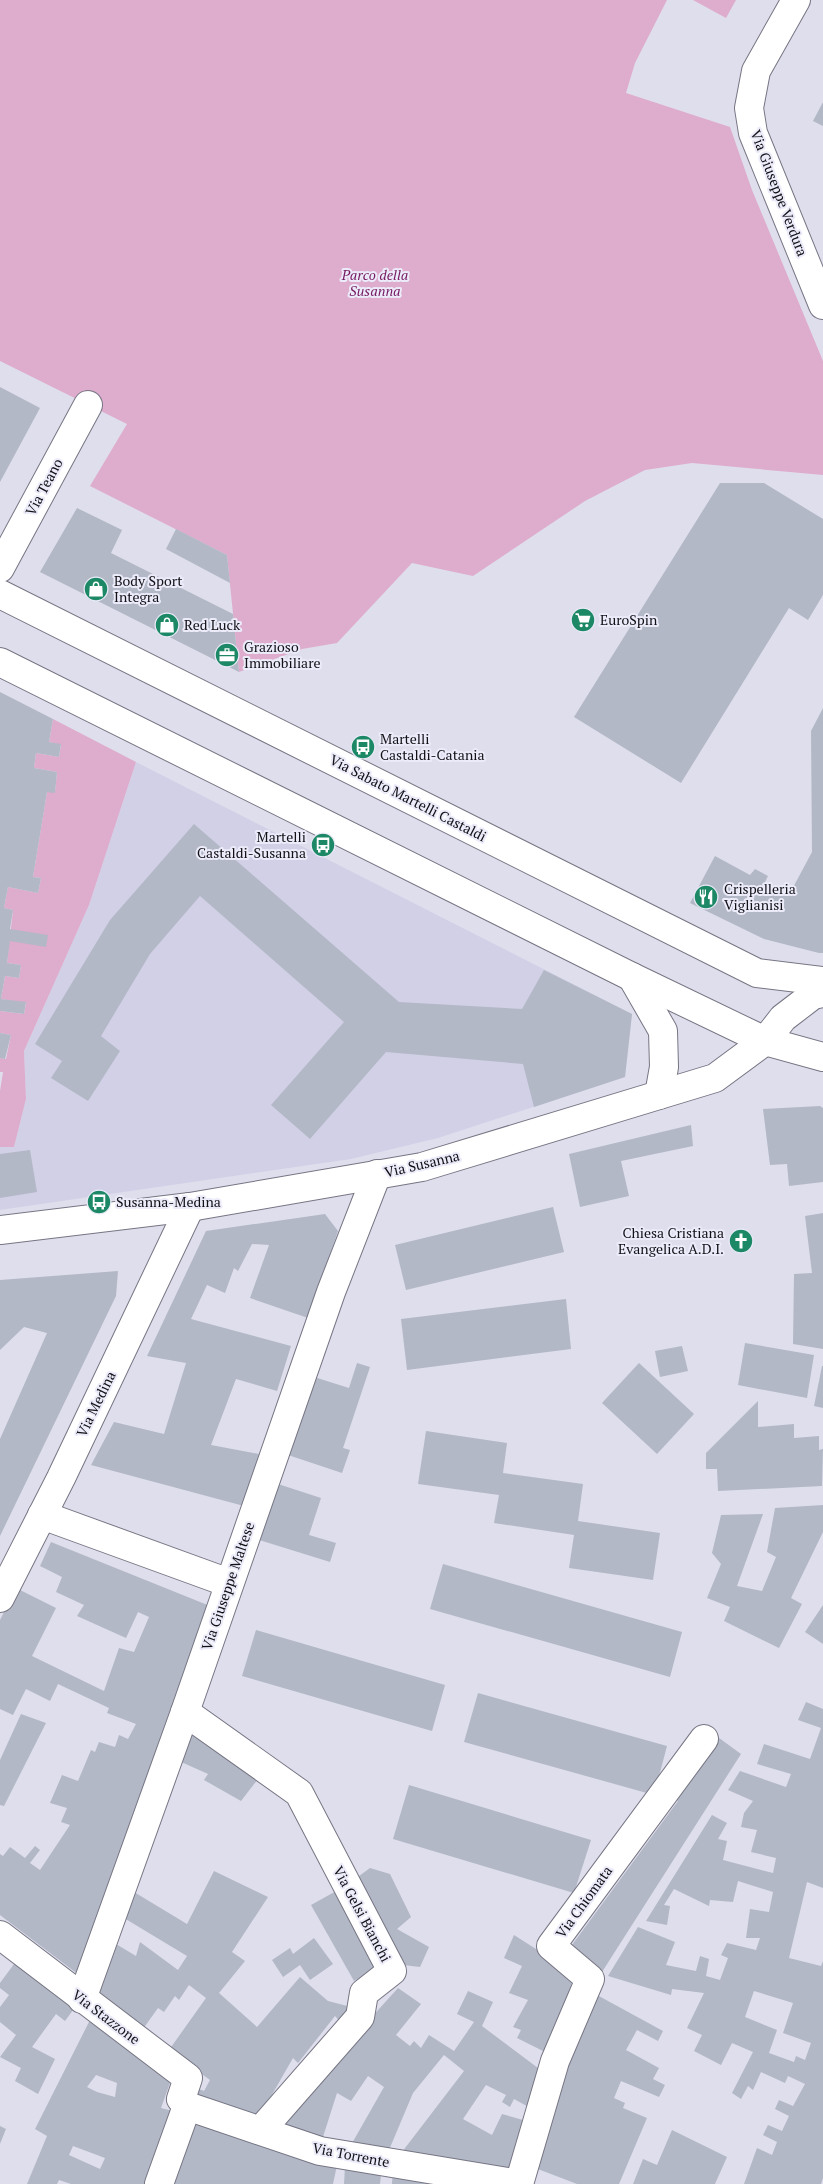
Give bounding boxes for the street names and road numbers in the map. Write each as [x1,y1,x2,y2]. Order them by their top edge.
street label: Via Giuseppe Verdura [747,127,812,259]
street label: Via Teano [21,455,67,519]
street label: Via Sabato Martelli Castaldi [327,750,490,845]
street label: Via Susanna [382,1146,461,1181]
street label: Via Medina [71,1368,120,1440]
street label: Via Giuseppe Maltese [197,1519,258,1652]
street label: Via Chiomata [551,1862,616,1942]
street label: Via Gelsi Bianchi [329,1863,396,1965]
street label: Via Stazzone [69,1985,144,2048]
street label: Via Torrente [311,2138,391,2171]

